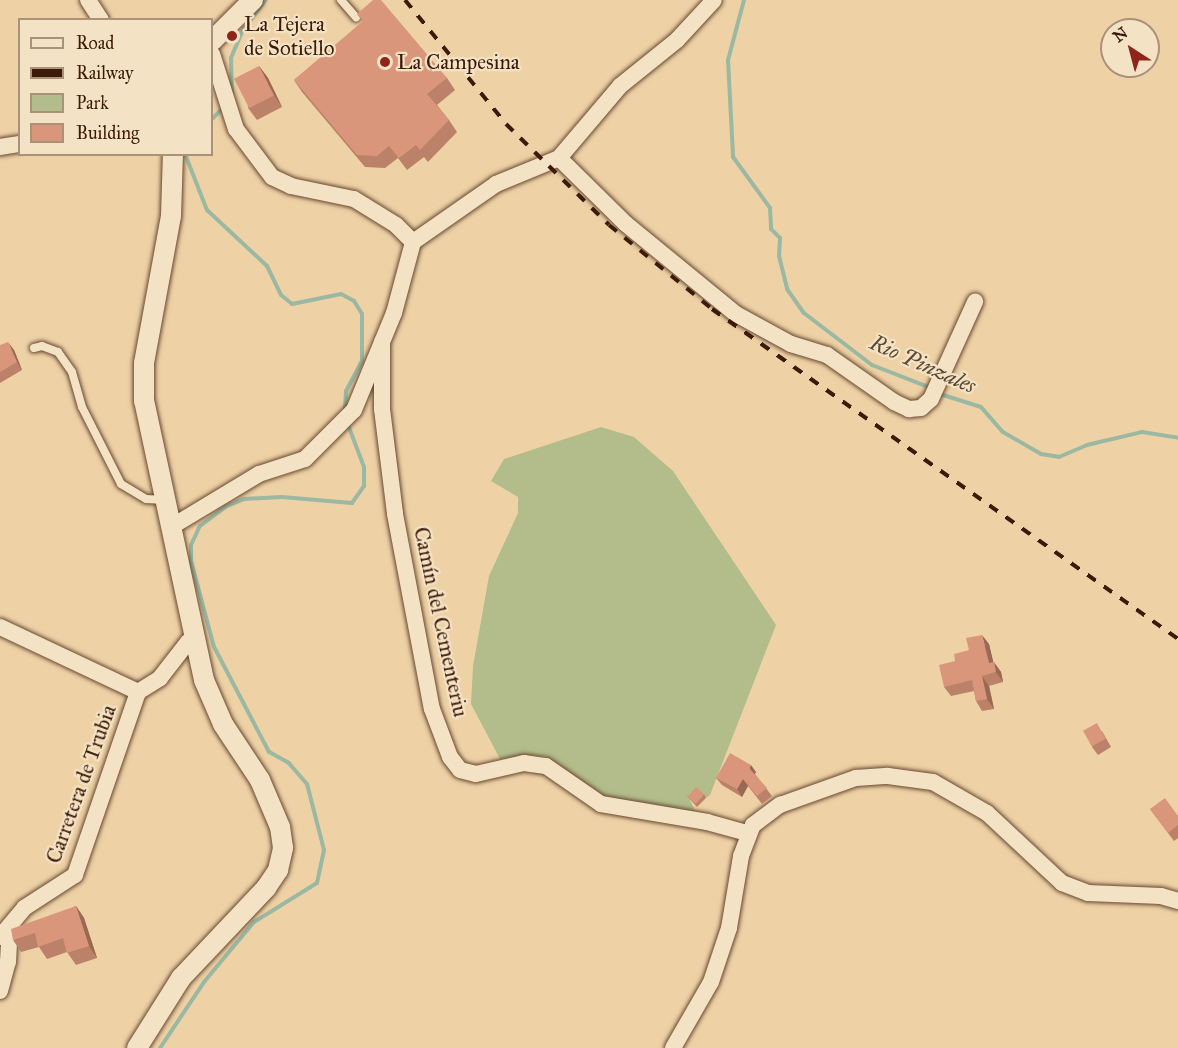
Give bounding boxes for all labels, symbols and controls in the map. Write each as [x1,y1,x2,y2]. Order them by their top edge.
place label: La Tejera de Sotiello [244,11,335,61]
legend [18,18,213,156]
north arrow [1100,18,1160,78]
text: N [1109,23,1131,46]
marker: La Tejera de Sotiello [225,29,239,43]
text: Road [76,32,114,54]
place label: La Campesina [397,49,520,75]
marker: La Campesina [378,55,392,69]
text: Railway [76,62,133,84]
text: Park [76,92,109,114]
text: Building [76,122,139,144]
water label: Rio Pinzales [866,329,980,399]
street label: Camín del Cementeriu [409,525,473,719]
street label: Carretera de Trubia [41,701,121,867]

